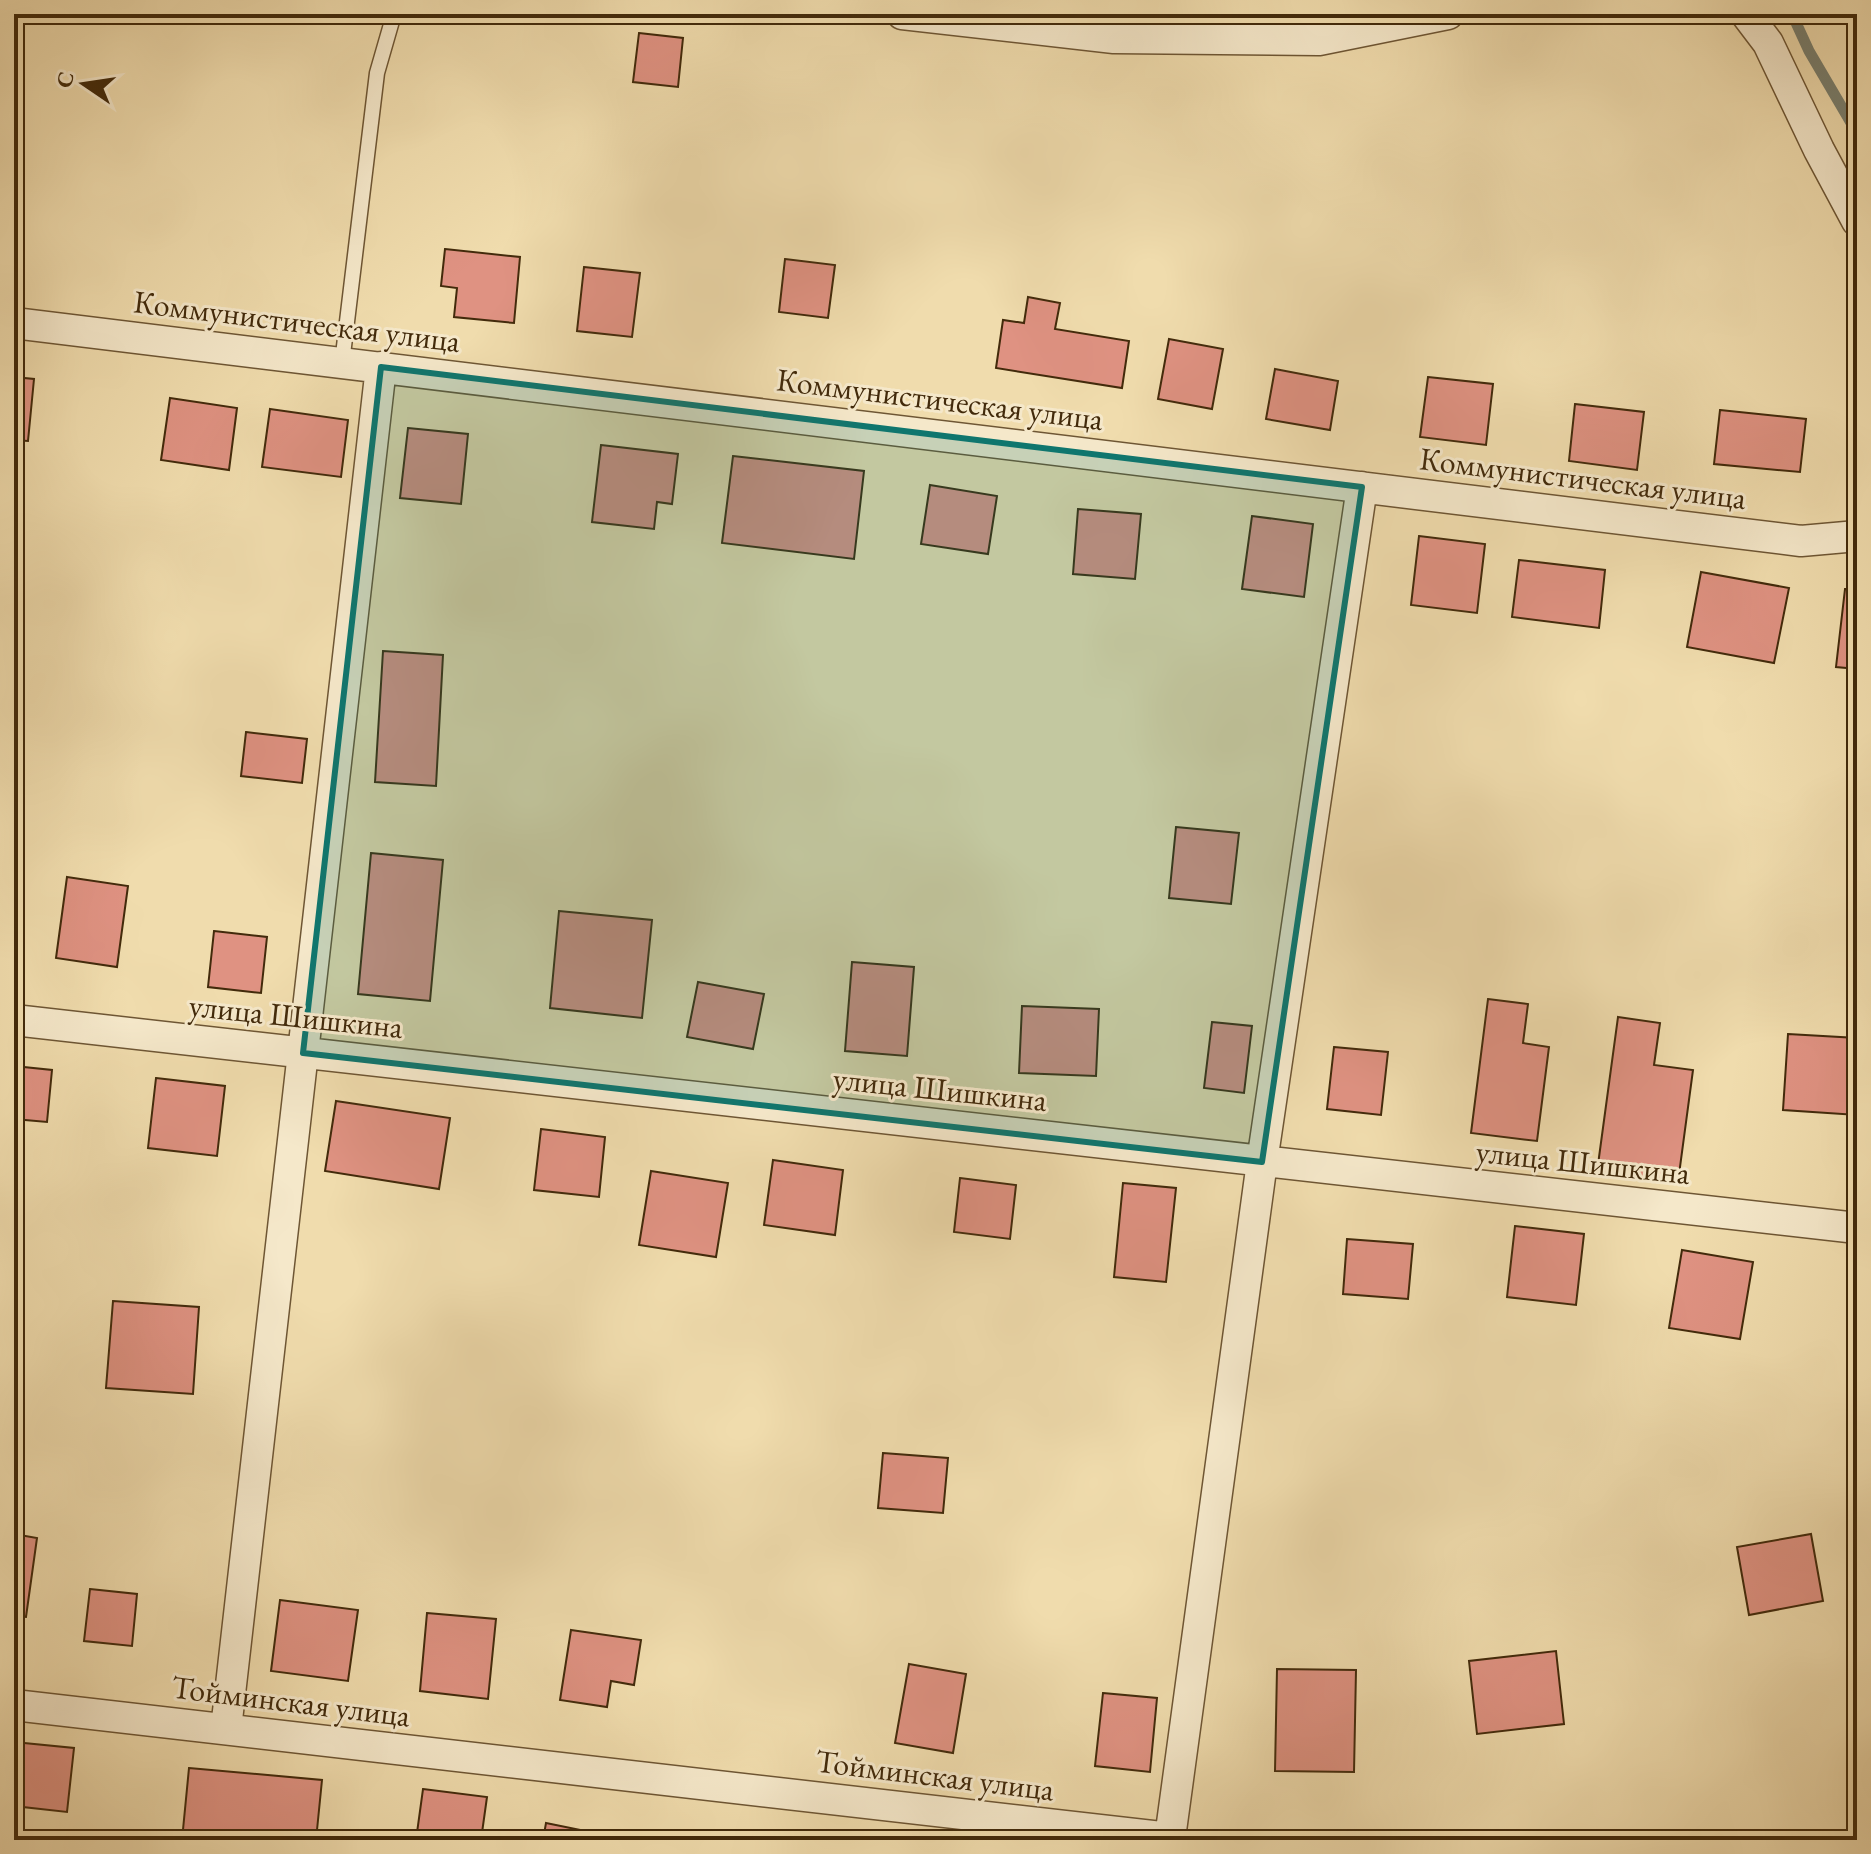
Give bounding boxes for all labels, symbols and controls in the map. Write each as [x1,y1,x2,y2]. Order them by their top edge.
north arrow [44,44,124,124]
text: С [49,69,81,90]
street label: Коммунистическая улица [131,280,463,362]
street label: Коммунистическая улица [774,358,1106,440]
street label: Коммунистическая улица [1417,437,1749,519]
street label: улица Шишкина [187,984,405,1048]
street label: улица Шишкина [831,1057,1049,1121]
street label: улица Шишкина [1474,1130,1692,1194]
street label: Тойминская улица [169,1666,413,1736]
street label: Тойминская улица [813,1740,1057,1810]

